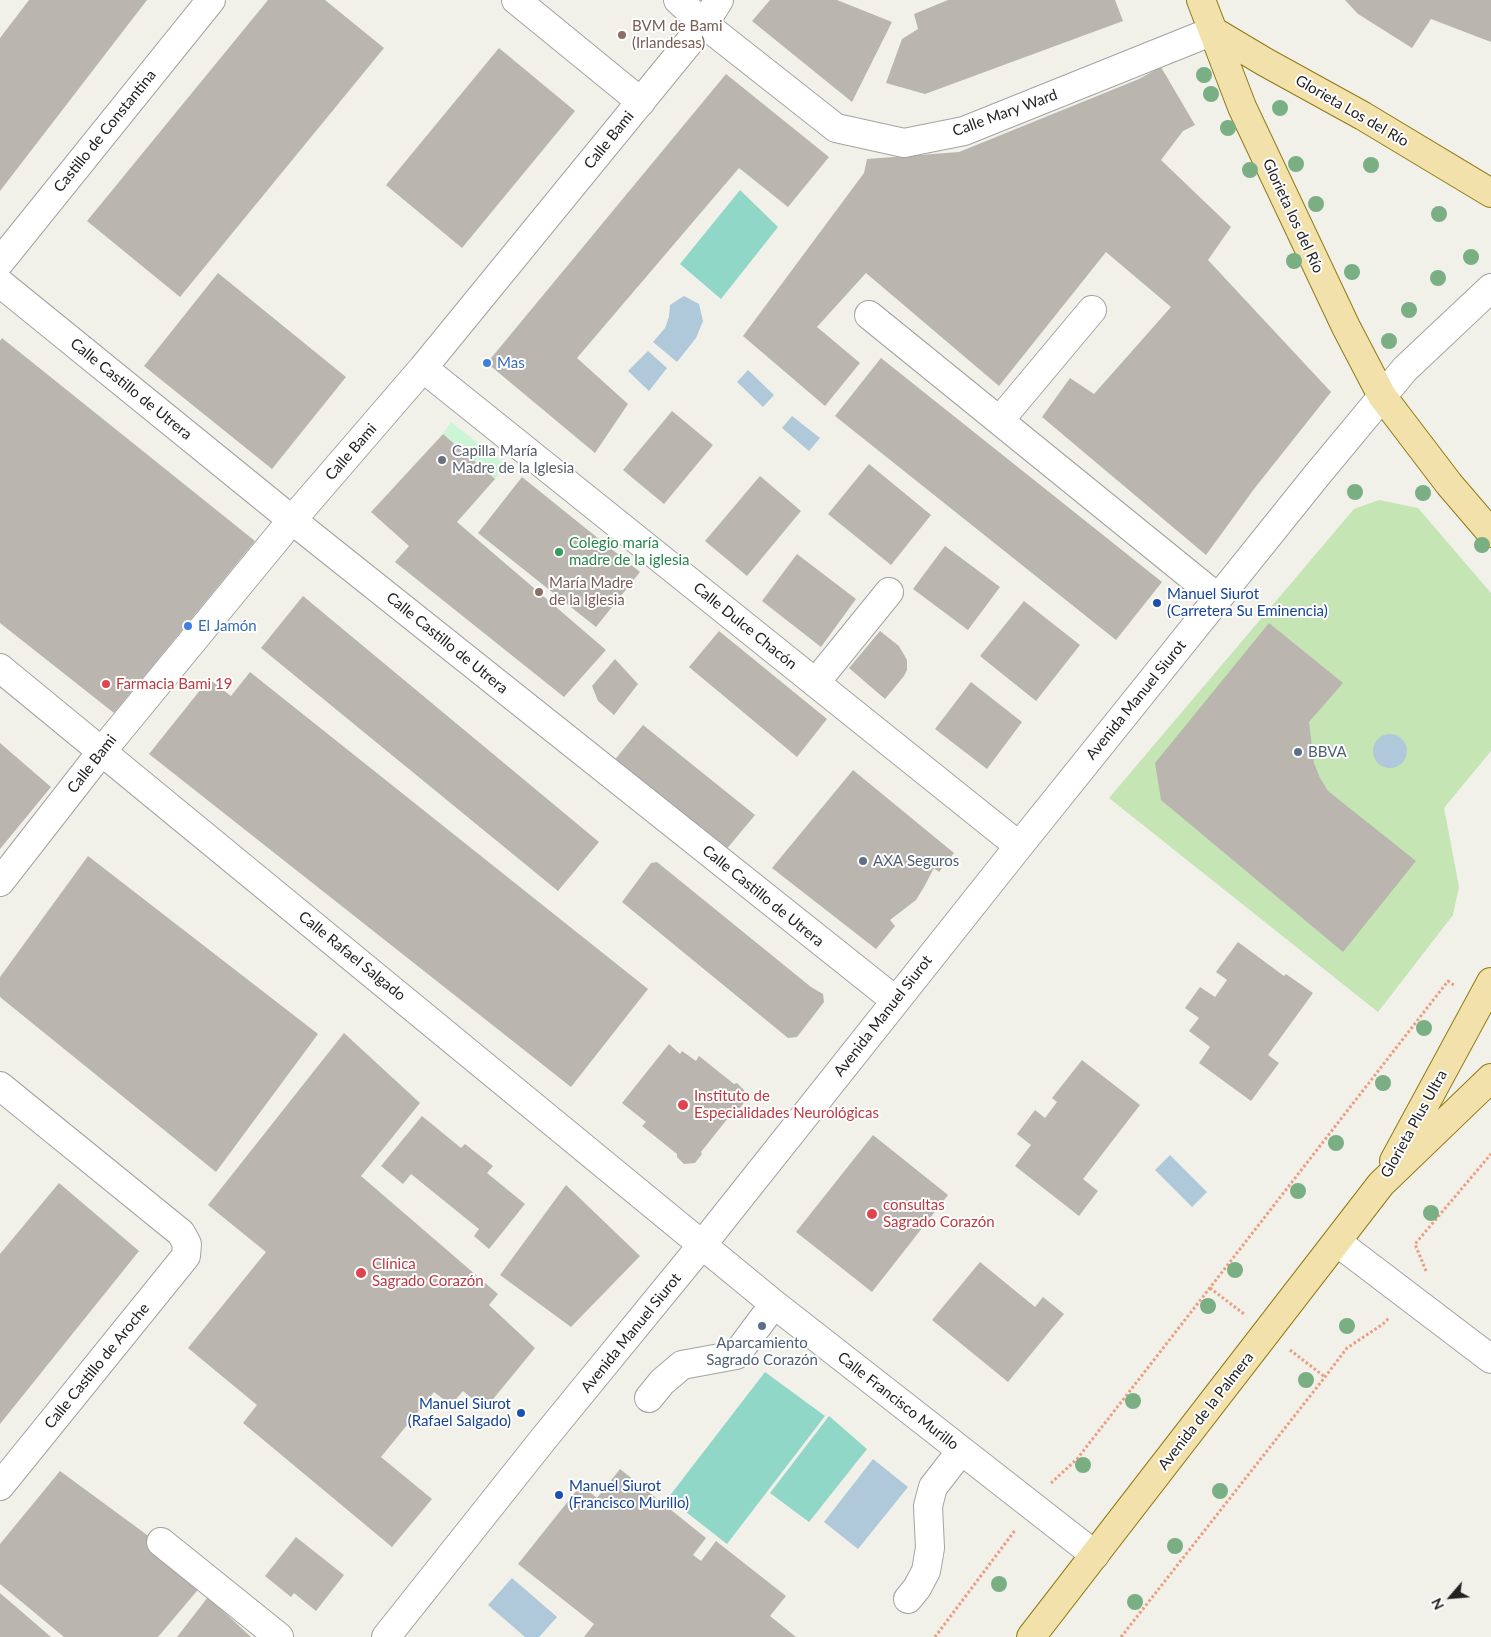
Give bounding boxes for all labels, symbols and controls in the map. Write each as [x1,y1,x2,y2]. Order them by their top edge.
place label: BVM de Bami (Irlandesas) [632,17,723,52]
marker: BVM de Bami (Irlandesas) [616,29,628,41]
street label: Castillo de Constantina [50,66,160,196]
street label: Glorieta Los del Río [1292,71,1412,151]
street label: Calle Mary Ward [950,86,1060,140]
street label: Calle Bami [580,107,638,173]
street label: Glorieta los del Río [1259,156,1327,276]
street label: Calle Castillo de Utrera [67,334,195,444]
place label: Mas [497,354,525,372]
marker: Mas [481,357,493,369]
street label: Calle Bami [321,420,381,484]
place label: Capilla María Madre de la Iglesia [452,442,574,477]
marker: Capilla María Madre de la Iglesia [436,454,448,466]
place label: Colegio maría madre de la iglesia [569,534,690,569]
marker: Colegio maría madre de la iglesia [553,546,565,558]
place label: María Madre de la Iglesia [549,574,633,609]
street label: Calle Dulce Chacón [690,579,800,673]
place label: Manuel Siurot (Carretera Su Eminencia) [1167,585,1328,620]
marker: María Madre de la Iglesia [533,586,545,598]
street label: Calle Castillo de Utrera [383,588,511,698]
marker: Manuel Siurot (Carretera Su Eminencia) [1151,597,1163,609]
place label: El Jamón [198,617,257,635]
marker: El Jamón [182,620,194,632]
street label: Avenida Manuel Siurot [1082,637,1190,763]
place label: Farmacia Bami 19 [116,675,232,693]
marker: Farmacia Bami 19 [100,678,112,690]
street label: Calle Bami [64,731,120,797]
place label: BBVA [1308,743,1347,761]
marker: BBVA [1292,746,1304,758]
street label: Calle Castillo de Utrera [699,841,827,951]
place label: AXA Seguros [873,852,959,870]
marker: AXA Seguros [857,855,869,867]
street label: Calle Rafael Salgado [295,907,409,1005]
street label: Avenida Manuel Siurot [830,952,936,1080]
street label: Glorieta Plus Ultra [1377,1067,1451,1181]
place label: Instituto de Especialidades Neurológicas [694,1087,879,1122]
marker: Instituto de Especialidades Neurológicas [676,1098,690,1112]
place label: consultas Sagrado Corazón [883,1196,995,1231]
marker: consultas Sagrado Corazón [865,1207,879,1221]
place label: Clínica Sagrado Corazón [372,1255,484,1290]
marker: Clínica Sagrado Corazón [354,1266,368,1280]
street label: Avenida Manuel Siurot [577,1270,685,1396]
street label: Calle Castillo de Aroche [41,1300,153,1432]
marker: Aparcamiento Sagrado Corazón [756,1320,768,1332]
place label: Aparcamiento Sagrado Corazón [706,1334,818,1369]
street label: Calle Francisco Murillo [834,1348,962,1454]
street label: Avenida de la Palmera [1154,1349,1258,1473]
place label: Manuel Siurot (Rafael Salgado) [408,1395,511,1430]
marker: Manuel Siurot (Rafael Salgado) [515,1407,527,1419]
place label: Manuel Siurot (Francisco Murillo) [569,1477,689,1512]
marker: Manuel Siurot (Francisco Murillo) [553,1489,565,1501]
north arrow [1426,1572,1476,1622]
text: N [1427,1595,1447,1613]

